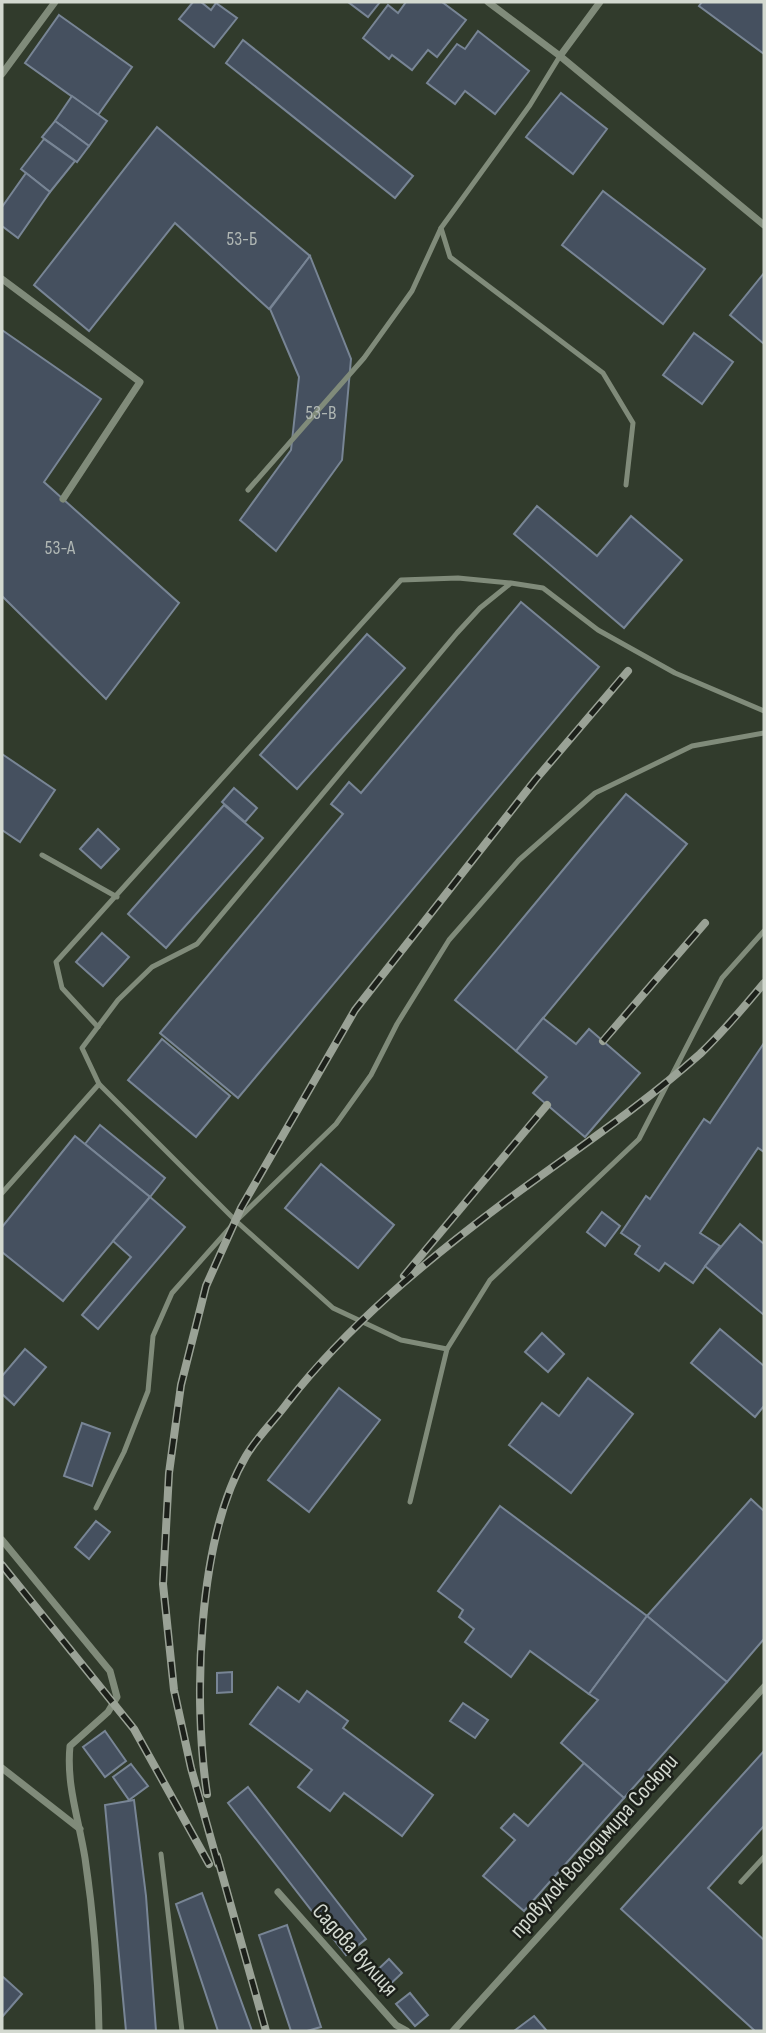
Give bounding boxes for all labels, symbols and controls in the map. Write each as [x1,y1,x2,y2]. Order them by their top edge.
house number: 53-Б [227,228,257,251]
house number: 53-В [305,402,337,425]
house number: 53-А [45,537,76,560]
street label: провулок Володимира Сосюри [504,1748,684,1944]
street label: Садова вулиця [306,1898,404,2002]

